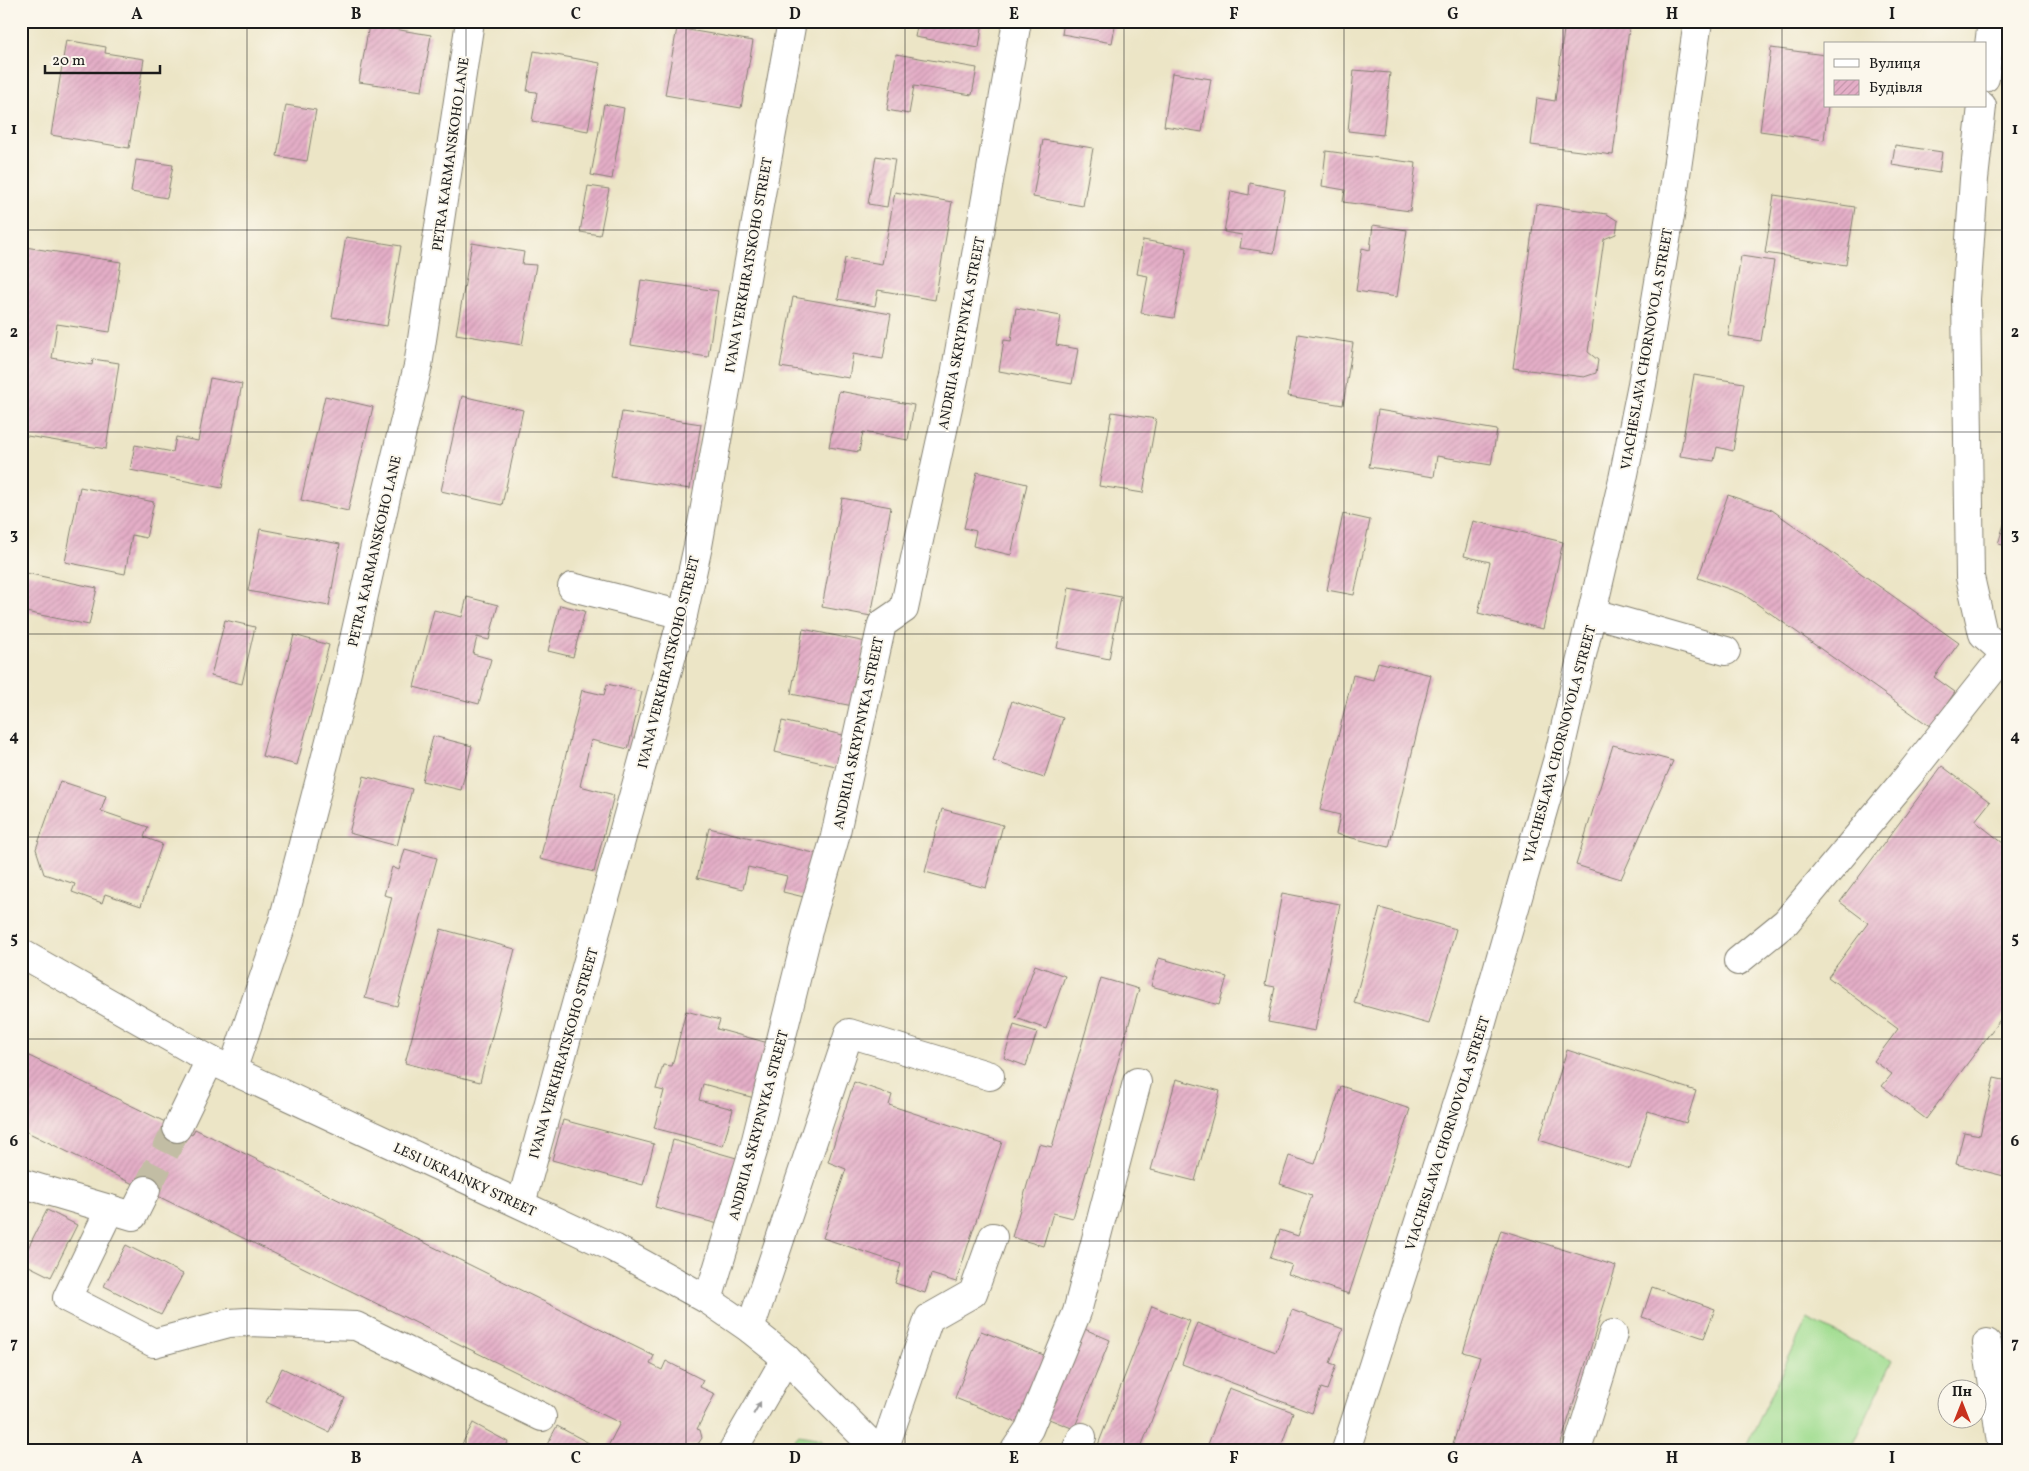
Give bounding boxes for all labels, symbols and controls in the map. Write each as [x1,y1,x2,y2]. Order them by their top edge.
text: A [131,4,143,26]
text: B [351,4,362,26]
text: C [571,4,581,26]
text: D [789,4,801,26]
text: E [1009,4,1019,26]
text: F [1229,4,1239,26]
text: G [1447,4,1459,26]
text: H [1666,4,1678,26]
text: I [1889,4,1895,26]
scale bar [45,42,160,74]
legend [1824,42,1986,108]
text: 20 m [52,51,85,72]
text: Вулиця [1869,54,1921,75]
street label: PETRA KARMANSKOHO LANE [428,56,475,252]
text: Будівля [1869,78,1923,99]
text: 1 [11,119,17,141]
text: 1 [2012,119,2018,141]
street label: IVANA VERKHRATSKOHO STREET [721,156,778,375]
street label: VIACHESLAVA CHORNOVOLA STREET [1617,227,1678,472]
street label: ANDRIIA SKRYPNYKA STREET [934,235,991,431]
text: 2 [10,322,18,344]
text: 2 [2011,322,2019,344]
street label: PETRA KARMANSKOHO LANE [344,454,407,649]
text: 3 [10,524,18,546]
text: 3 [2011,524,2019,546]
street label: IVANA VERKHRATSKOHO STREET [634,554,705,771]
street label: VIACHESLAVA CHORNOVOLA STREET [1520,624,1601,865]
street label: ANDRIIA SKRYPNYKA STREET [830,635,889,831]
text: 4 [9,726,19,748]
text: 4 [2010,726,2020,748]
text: 5 [10,928,18,950]
text: 5 [2011,928,2019,950]
street label: IVANA VERKHRATSKOHO STREET [525,946,604,1161]
street label: VIACHESLAVA CHORNOVOLA STREET [1402,1014,1495,1253]
street label: ANDRIIA SKRYPNYKA STREET [725,1028,794,1223]
text: 6 [10,1131,19,1153]
text: 6 [2011,1131,2020,1153]
street label: LESI UKRAINKY STREET [390,1139,539,1222]
text: 7 [10,1333,18,1355]
text: 7 [2011,1333,2019,1355]
north arrow [1936,1378,1986,1428]
text: Пн [1952,1383,1972,1402]
one-way arrow [753,1401,762,1414]
text: A [131,1448,143,1470]
text: B [351,1448,362,1470]
text: C [571,1448,581,1470]
text: D [789,1448,801,1470]
text: E [1009,1448,1019,1470]
text: F [1229,1448,1239,1470]
text: G [1447,1448,1459,1470]
text: H [1666,1448,1678,1470]
text: I [1889,1448,1895,1470]

